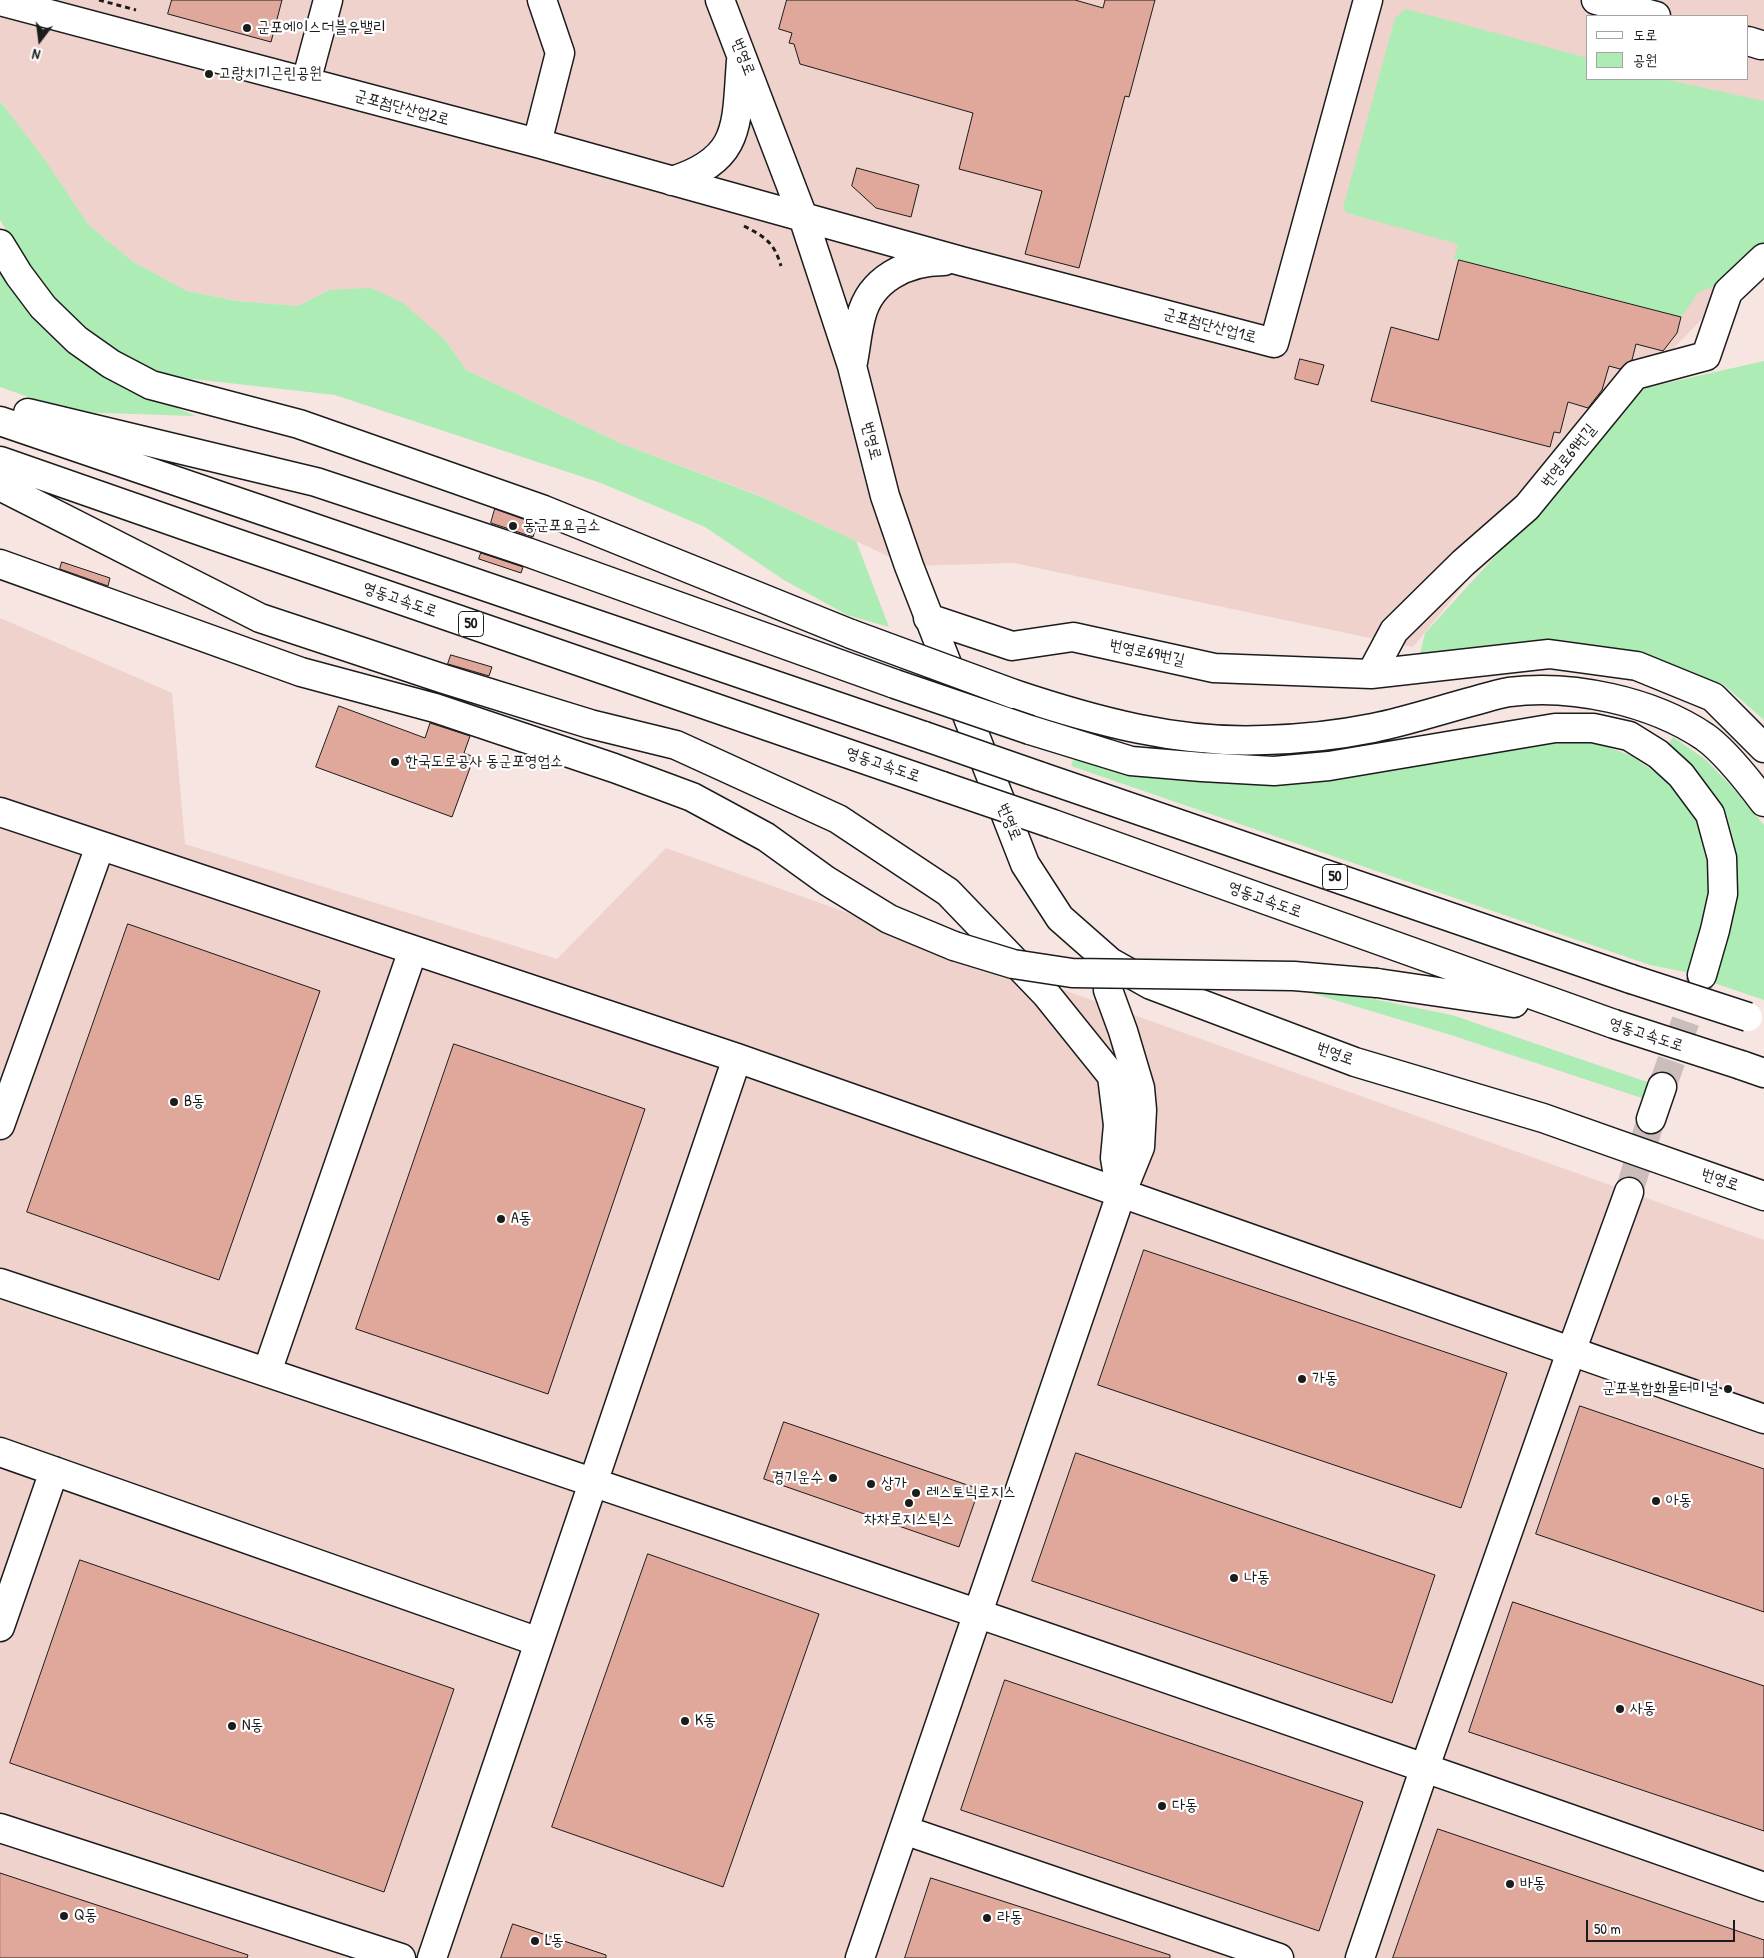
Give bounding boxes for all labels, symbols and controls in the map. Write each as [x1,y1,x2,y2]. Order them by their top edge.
north arrow [15,15,65,65]
legend [1586,15,1749,80]
place label: 군포에이스더블유밸리 [257,18,386,38]
marker: 군포에이스더블유밸리 [241,22,253,34]
text: 도로 [1633,24,1657,45]
street label: 번영로 [727,36,759,78]
text: N [30,45,42,65]
text: 공원 [1633,49,1657,70]
place label: 고랑치기근린공원 [219,64,322,84]
marker: 고랑치기근린공원 [203,68,215,80]
street label: 군포첨단산업2로 [352,86,452,130]
street label: 군포첨단산업1로 [1161,304,1259,348]
street label: 번영로 [857,420,885,462]
street label: 번영로69번길 [1537,420,1601,492]
place label: 동군포요금소 [523,516,600,536]
marker: 동군포요금소 [507,520,519,532]
street label: 영동고속도로 [360,578,440,622]
road number: 50 [458,612,484,636]
street label: 번영로69번길 [1108,636,1186,670]
street label: 영동고속도로 [843,743,923,787]
place label: 한국도로공사 동군포영업소 [405,752,563,772]
marker: 한국도로공사 동군포영업소 [389,756,401,768]
street label: 번영로 [993,800,1025,844]
road number: 50 [1322,864,1348,890]
street label: 영동고속도로 [1225,878,1305,922]
street label: 영동고속도로 [1606,1014,1686,1056]
street label: 번영로 [1314,1038,1356,1070]
place label: B동 [184,1092,205,1112]
marker: B동 [168,1096,180,1108]
street label: 번영로 [1699,1165,1741,1195]
place label: A동 [511,1209,532,1229]
marker: A동 [495,1213,507,1225]
place label: 가동 [1312,1369,1338,1389]
marker: 가동 [1296,1373,1308,1385]
place label: 군포복합화물터미널 [1602,1379,1718,1399]
marker: 군포복합화물터미널 [1722,1383,1734,1395]
place label: 경기운수 [771,1468,823,1488]
marker: 경기운수 [827,1472,839,1484]
place label: 상가 [881,1474,907,1494]
marker: 상가 [865,1478,877,1490]
place label: 레스토닉로지스 [926,1483,1016,1503]
marker: 레스토닉로지스 [910,1487,922,1499]
place label: 아동 [1666,1491,1692,1511]
marker: 아동 [1650,1495,1662,1507]
marker: 차차로지스틱스 [903,1497,915,1509]
place label: 차차로지스틱스 [864,1510,954,1530]
place label: 나동 [1244,1568,1270,1588]
marker: 나동 [1228,1572,1240,1584]
place label: 사동 [1630,1699,1656,1719]
marker: 사동 [1614,1703,1626,1715]
place label: K동 [695,1711,716,1731]
marker: K동 [679,1715,691,1727]
place label: N동 [242,1716,263,1736]
marker: N동 [226,1720,238,1732]
place label: 다동 [1172,1796,1198,1816]
marker: 다동 [1156,1800,1168,1812]
place label: 바동 [1520,1874,1546,1894]
marker: 바동 [1504,1878,1516,1890]
place label: Q동 [74,1906,97,1926]
place label: 라동 [997,1908,1023,1928]
marker: Q동 [58,1910,70,1922]
scale bar [1589,1910,1738,1942]
marker: 라동 [981,1912,993,1924]
text: 50 m [1594,1918,1621,1939]
place label: L동 [545,1931,564,1951]
marker: L동 [529,1935,541,1947]

